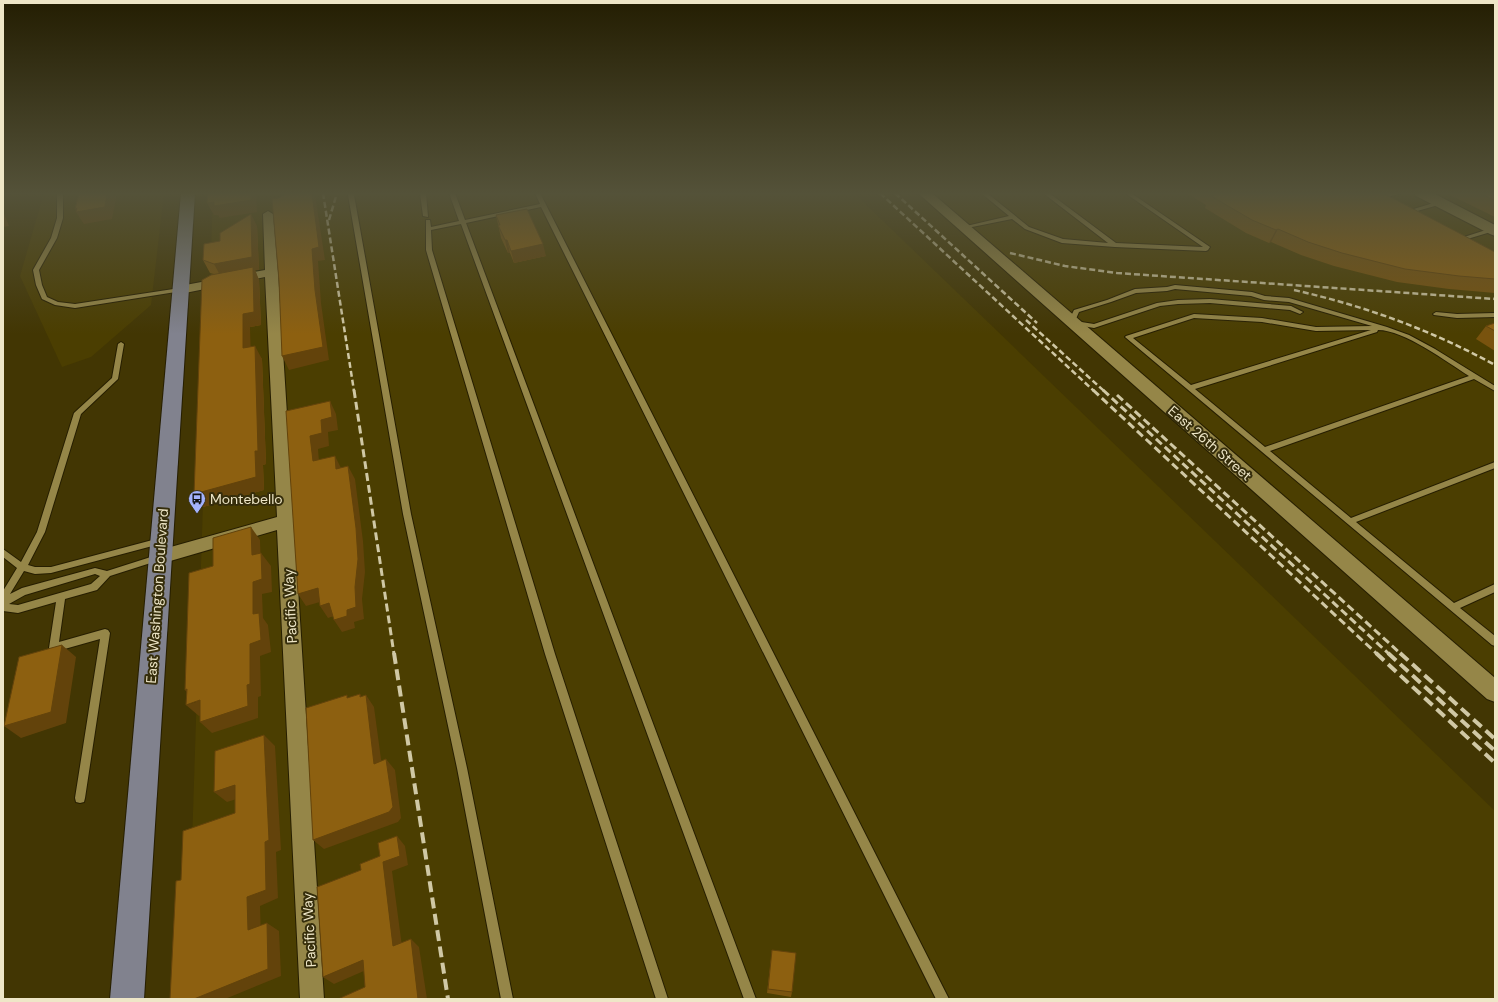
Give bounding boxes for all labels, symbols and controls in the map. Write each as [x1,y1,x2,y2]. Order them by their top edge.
street label: East 26th Street [1164,402,1256,484]
bus stop icon: Montebello [187,489,207,514]
place label: Montebello [210,490,283,508]
street label: East Washington Boulevard [142,508,172,684]
street label: Pacific Way [279,568,301,644]
street label: Pacific Way [298,892,320,968]

